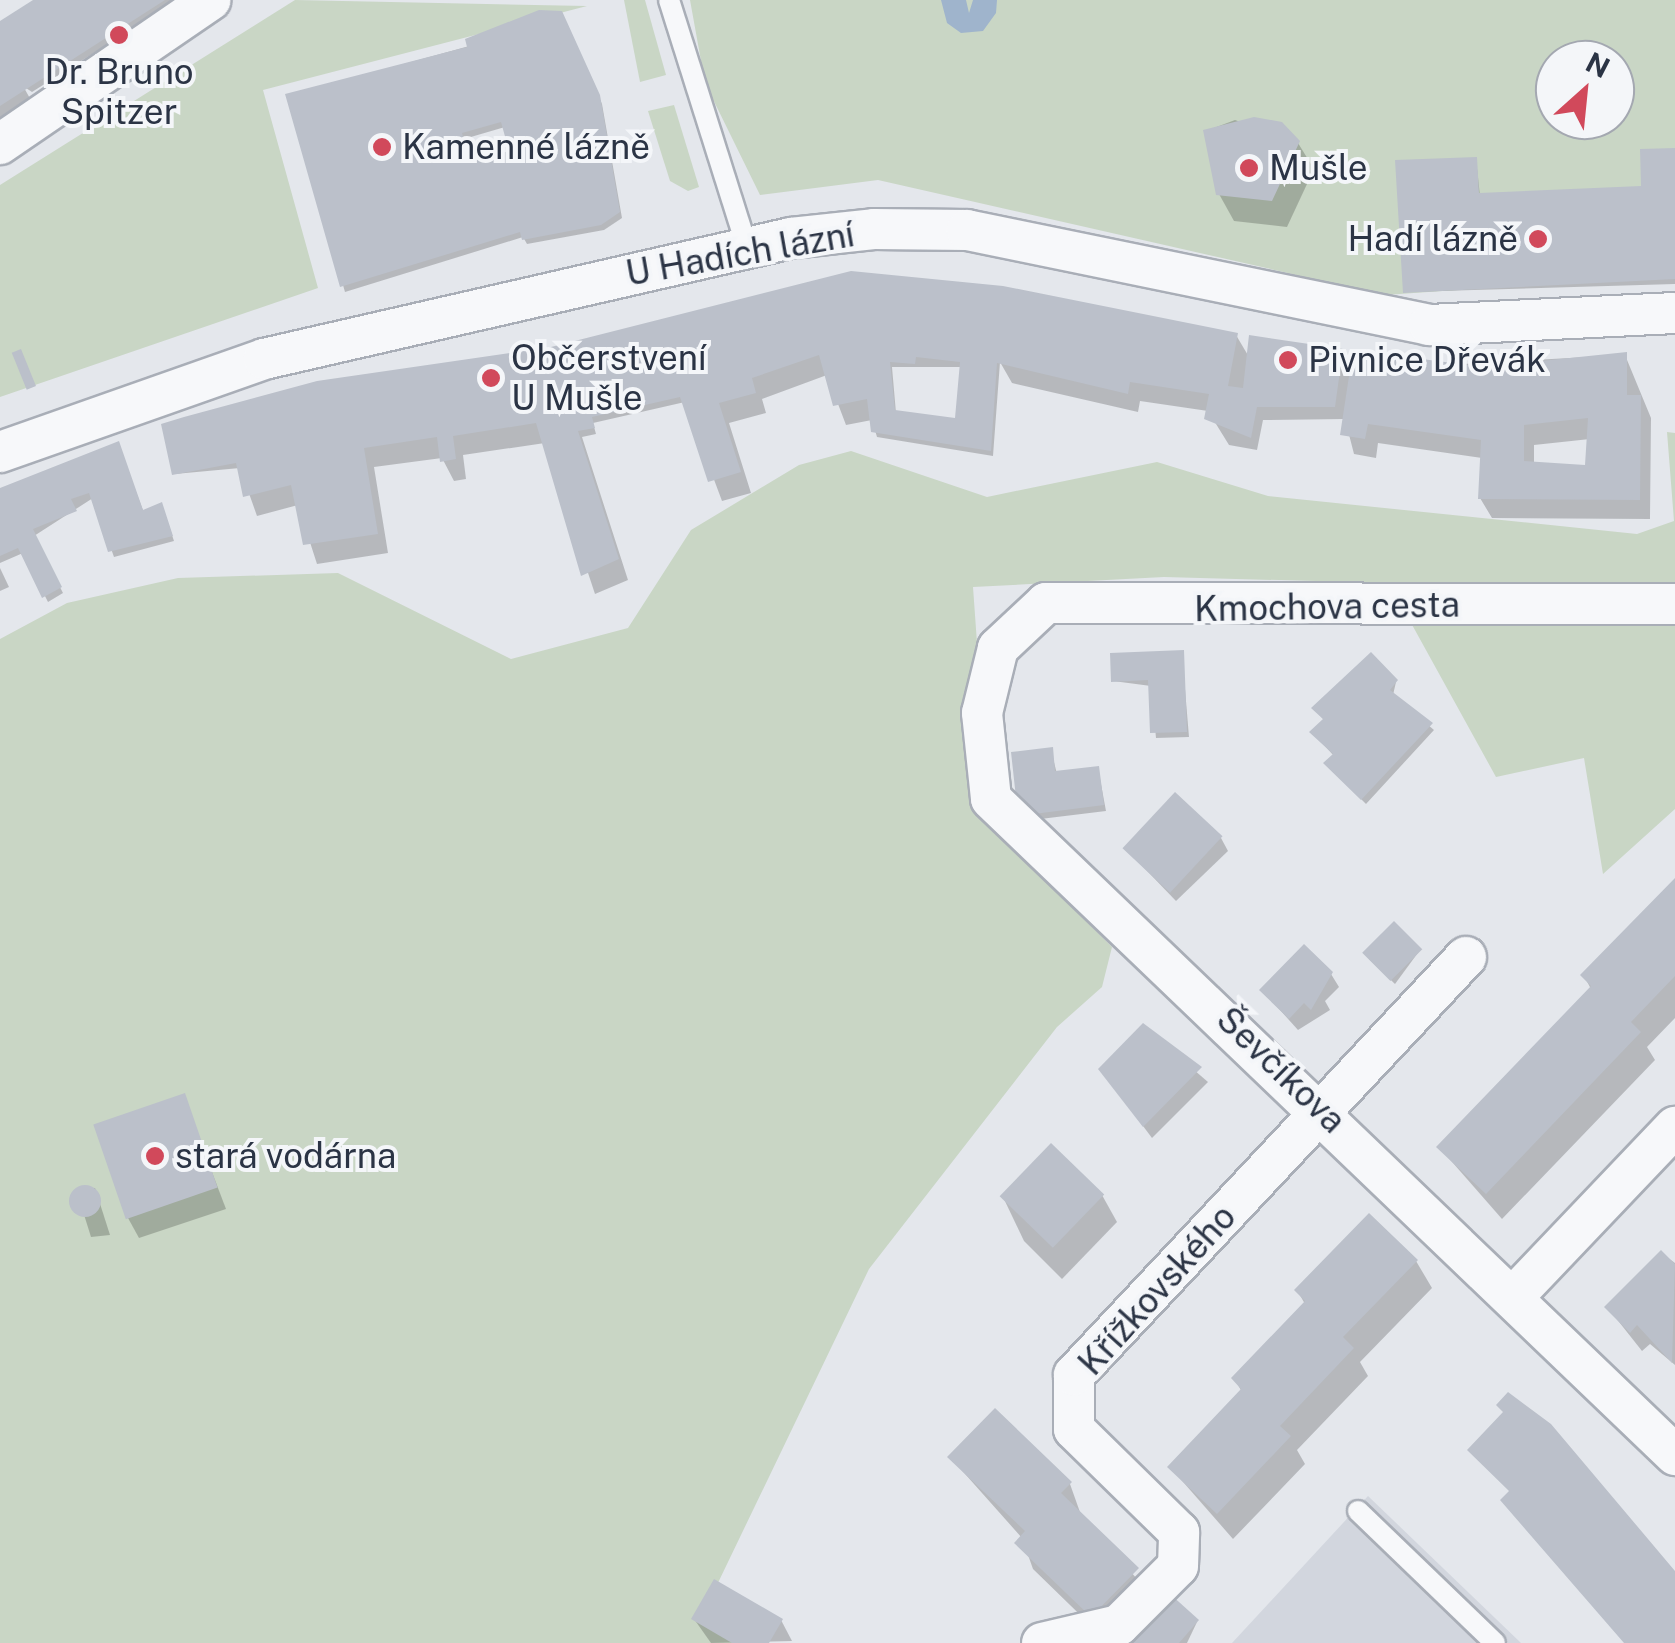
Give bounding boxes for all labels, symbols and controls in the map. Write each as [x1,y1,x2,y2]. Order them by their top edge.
marker: Dr. Bruno Spitzer [108,24,130,46]
north arrow [1535,40,1635,140]
text: N [1581,45,1615,84]
place label: Dr. Bruno Spitzer [44,51,194,133]
place label: Kamenné lázně [402,126,650,168]
marker: Kamenné lázně [371,136,393,158]
place label: Mušle [1269,147,1368,189]
marker: Mušle [1238,157,1260,179]
street label: U Hadích lázní [622,213,858,295]
place label: Hadí lázně [1347,218,1518,260]
marker: Hadí lázně [1527,228,1549,250]
place label: Občerstvení U Mušle [511,337,706,419]
place label: Pivnice Dřevák [1308,339,1546,381]
marker: Pivnice Dřevák [1277,349,1299,371]
marker: Občerstvení U Mušle [480,367,502,389]
street label: Kmochova cesta [1194,584,1460,630]
street label: Ševčíkova [1208,998,1354,1142]
place label: stará vodárna [175,1135,397,1177]
marker: stará vodárna [144,1145,166,1167]
street label: Křížkovského [1070,1196,1244,1384]

